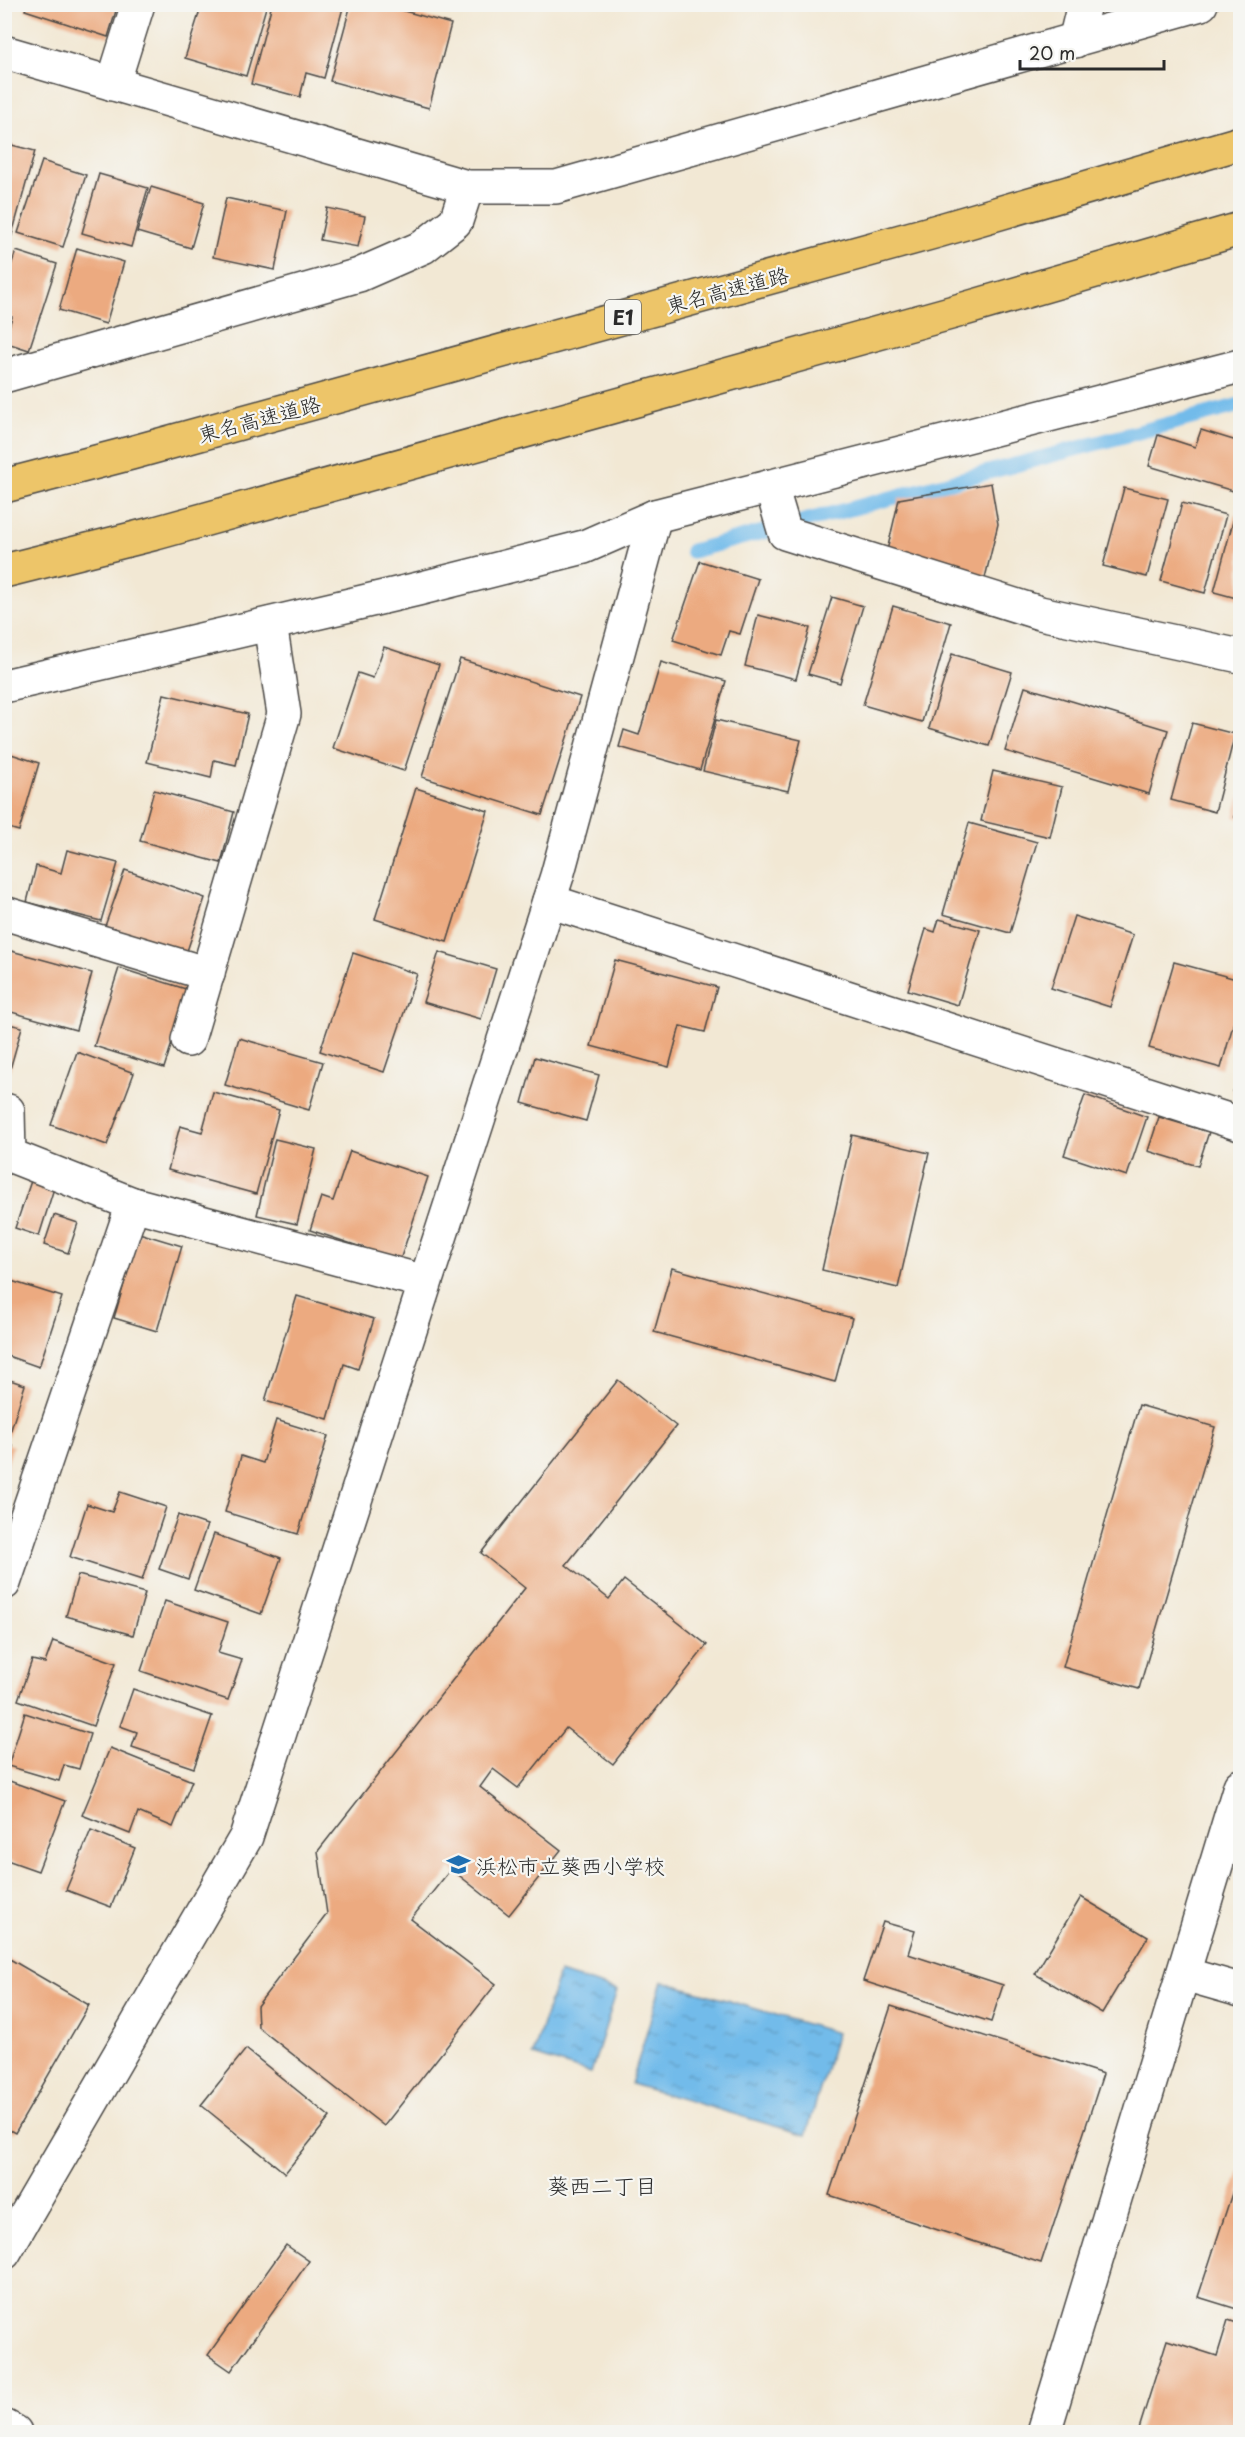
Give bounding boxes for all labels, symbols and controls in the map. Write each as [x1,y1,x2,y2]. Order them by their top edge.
scale bar [1020,33,1164,71]
text: 20 m [1029,39,1075,66]
street label: 東名高速道路 [662,257,792,321]
road number: E1 [605,300,641,334]
street label: 東名高速道路 [194,386,324,450]
place label: 浜松市立葵西小学校 [476,1849,665,1881]
school or university icon: 浜松市立葵西小学校 [445,1852,471,1878]
district label: 葵西二丁目 [547,2168,657,2201]

